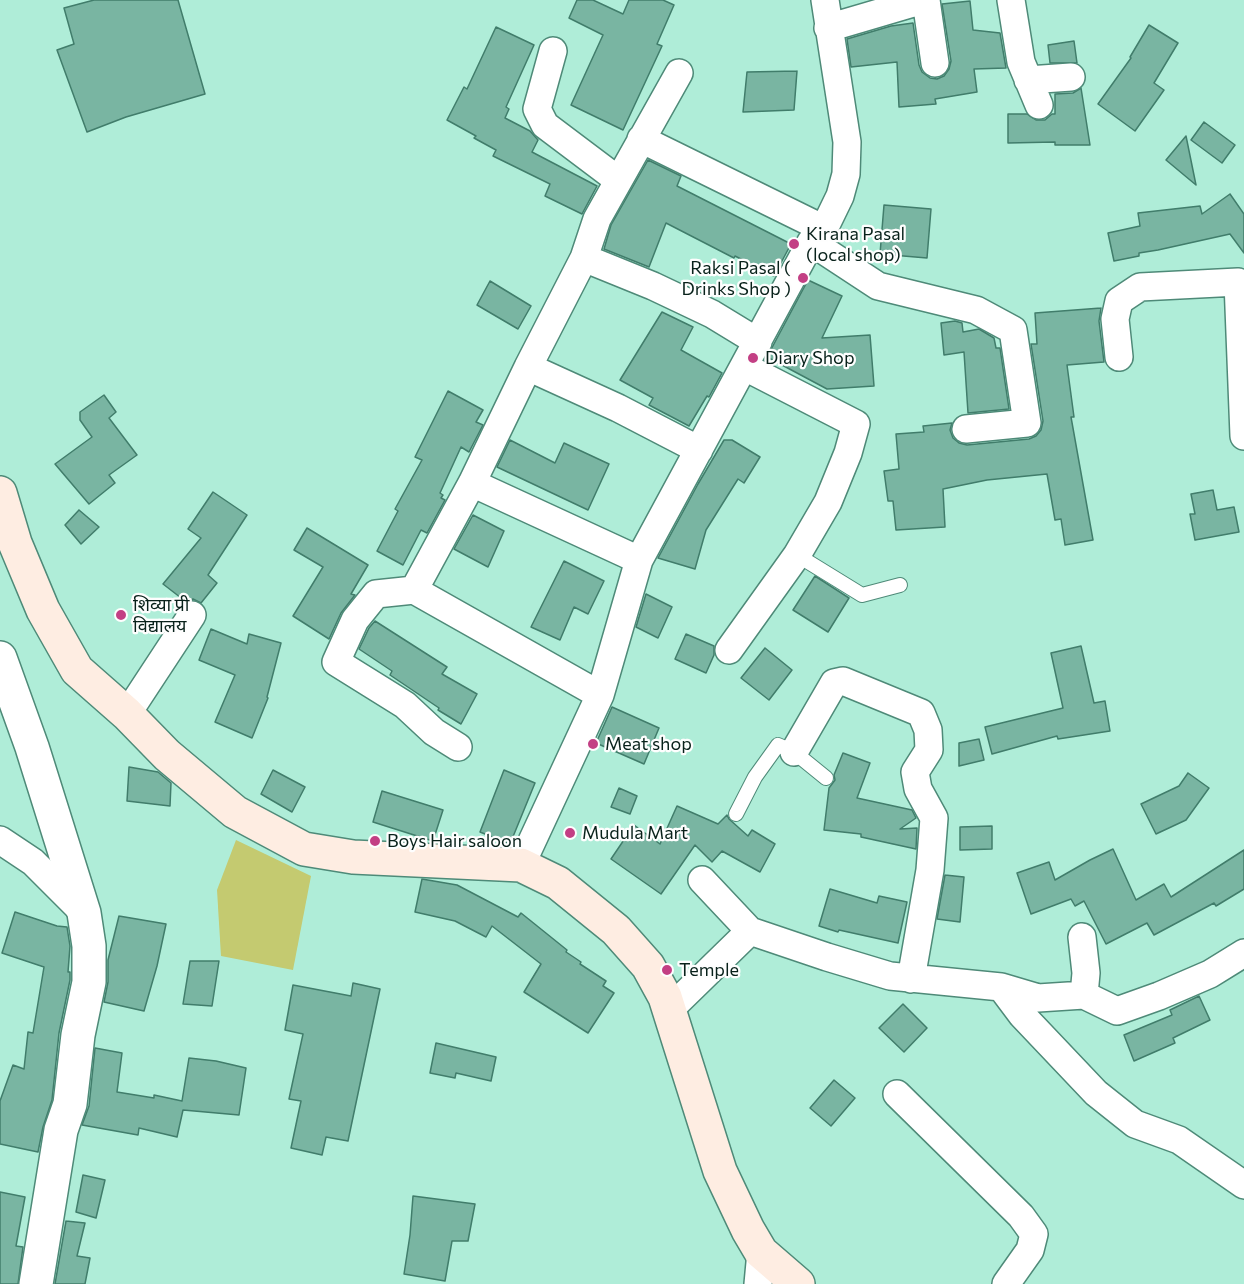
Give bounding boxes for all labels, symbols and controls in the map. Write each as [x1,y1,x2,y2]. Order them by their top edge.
place label: Kirana Pasal (local shop) [806,223,905,266]
marker: Kirana Pasal (local shop) [787,237,801,251]
place label: Raksi Pasal ( Drinks Shop ) [682,257,791,300]
marker: Raksi Pasal ( Drinks Shop ) [796,271,810,285]
place label: Diary Shop [765,347,855,369]
marker: Diary Shop [746,351,760,365]
place label: शिव्या प्री विद्यालय [133,594,190,636]
marker: शिव्या प्री विद्यालय [114,608,128,622]
place label: Meat shop [605,733,692,755]
marker: Meat shop [586,737,600,751]
place label: Mudula Mart [582,822,688,844]
marker: Mudula Mart [563,826,577,840]
place label: Boys Hair saloon [387,830,522,852]
marker: Boys Hair saloon [368,834,382,848]
place label: Temple [679,959,739,981]
marker: Temple [660,963,674,977]

